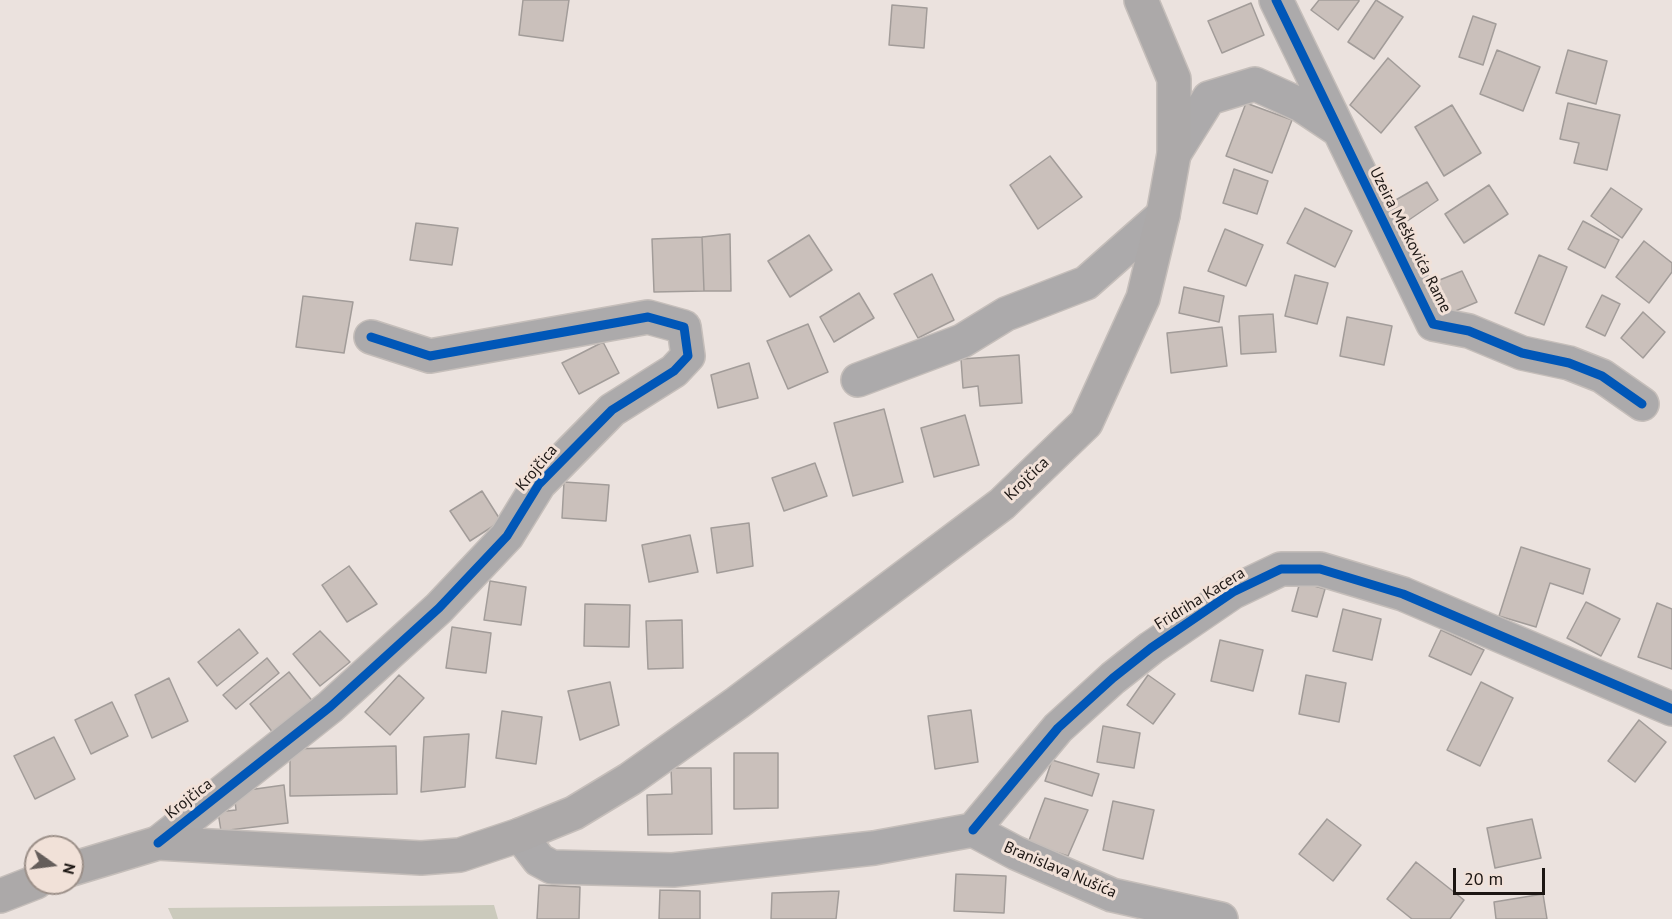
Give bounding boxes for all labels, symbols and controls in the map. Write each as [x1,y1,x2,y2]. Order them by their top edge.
street label: Uzeira Meškovića Rame [1365,164,1455,316]
street label: Krojčica [512,441,562,495]
street label: Krojčica [1001,453,1053,505]
street label: Fridriha Kacera [1151,564,1249,634]
street label: Krojčica [162,775,216,823]
north arrow [24,835,84,895]
street label: Branislava Nušića [1001,838,1119,902]
scale bar [1456,856,1548,894]
text: N [59,861,81,876]
text: 20 m [1464,867,1503,890]

